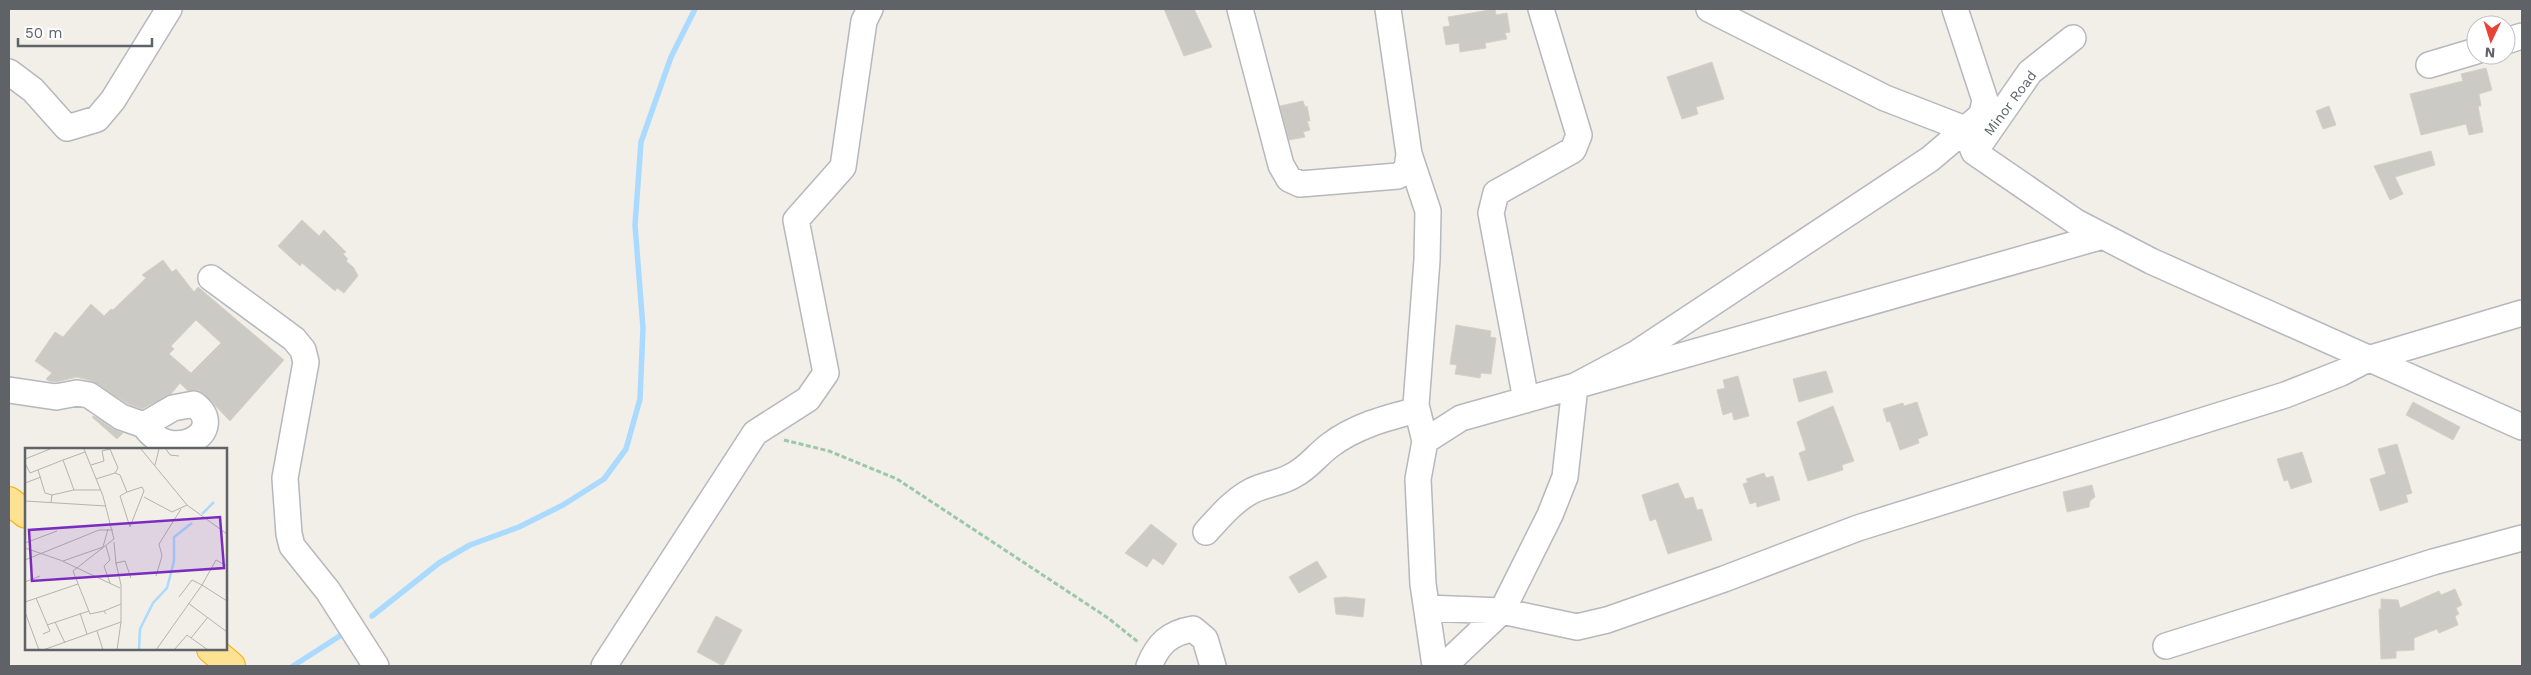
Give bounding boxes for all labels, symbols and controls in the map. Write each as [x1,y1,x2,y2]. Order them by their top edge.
scale bar [18,15,151,47]
north arrow [2466,15,2516,65]
text: 50 m [25,24,62,42]
text: N [2484,45,2496,61]
street label: Minor Road [1980,67,2040,139]
inset map [25,448,228,650]

